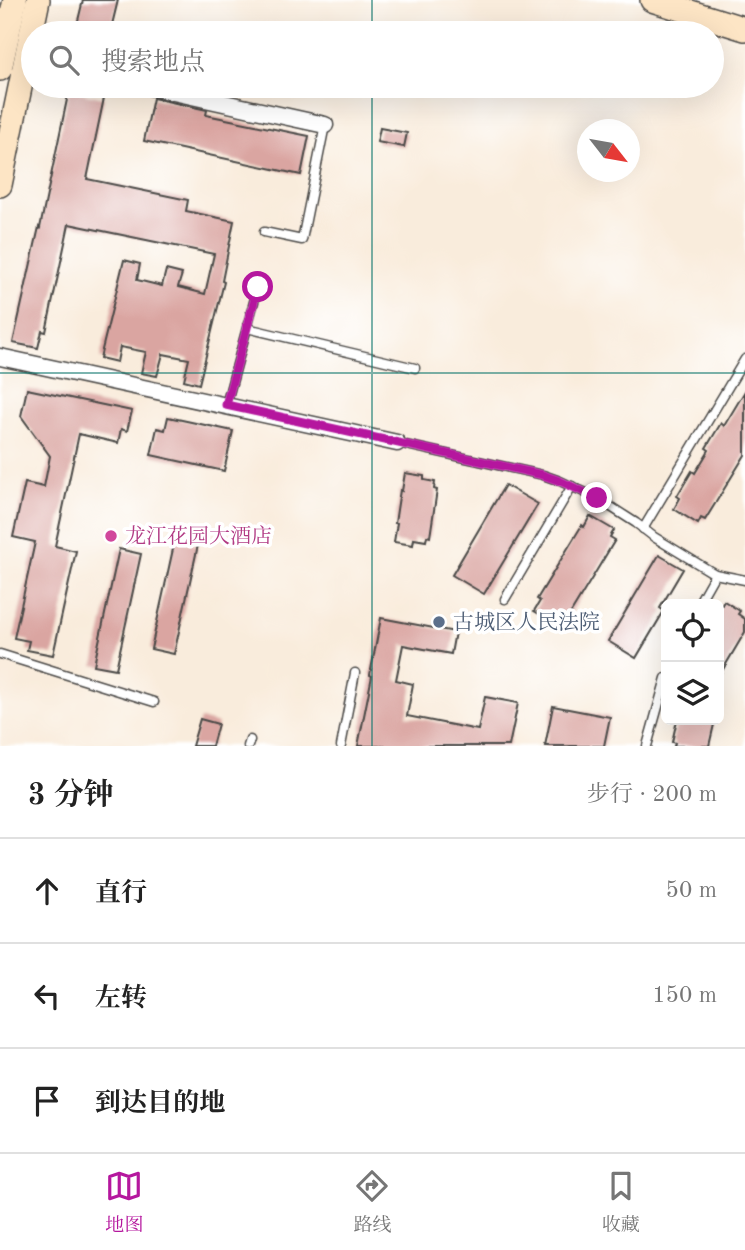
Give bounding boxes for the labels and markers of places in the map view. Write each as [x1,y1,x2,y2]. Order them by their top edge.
place label: 龙江花园大酒店 [125,525,272,548]
marker: 龙江花园大酒店 [103,528,119,544]
place label: 古城区人民法院 [453,611,600,634]
marker: 古城区人民法院 [431,614,447,630]

